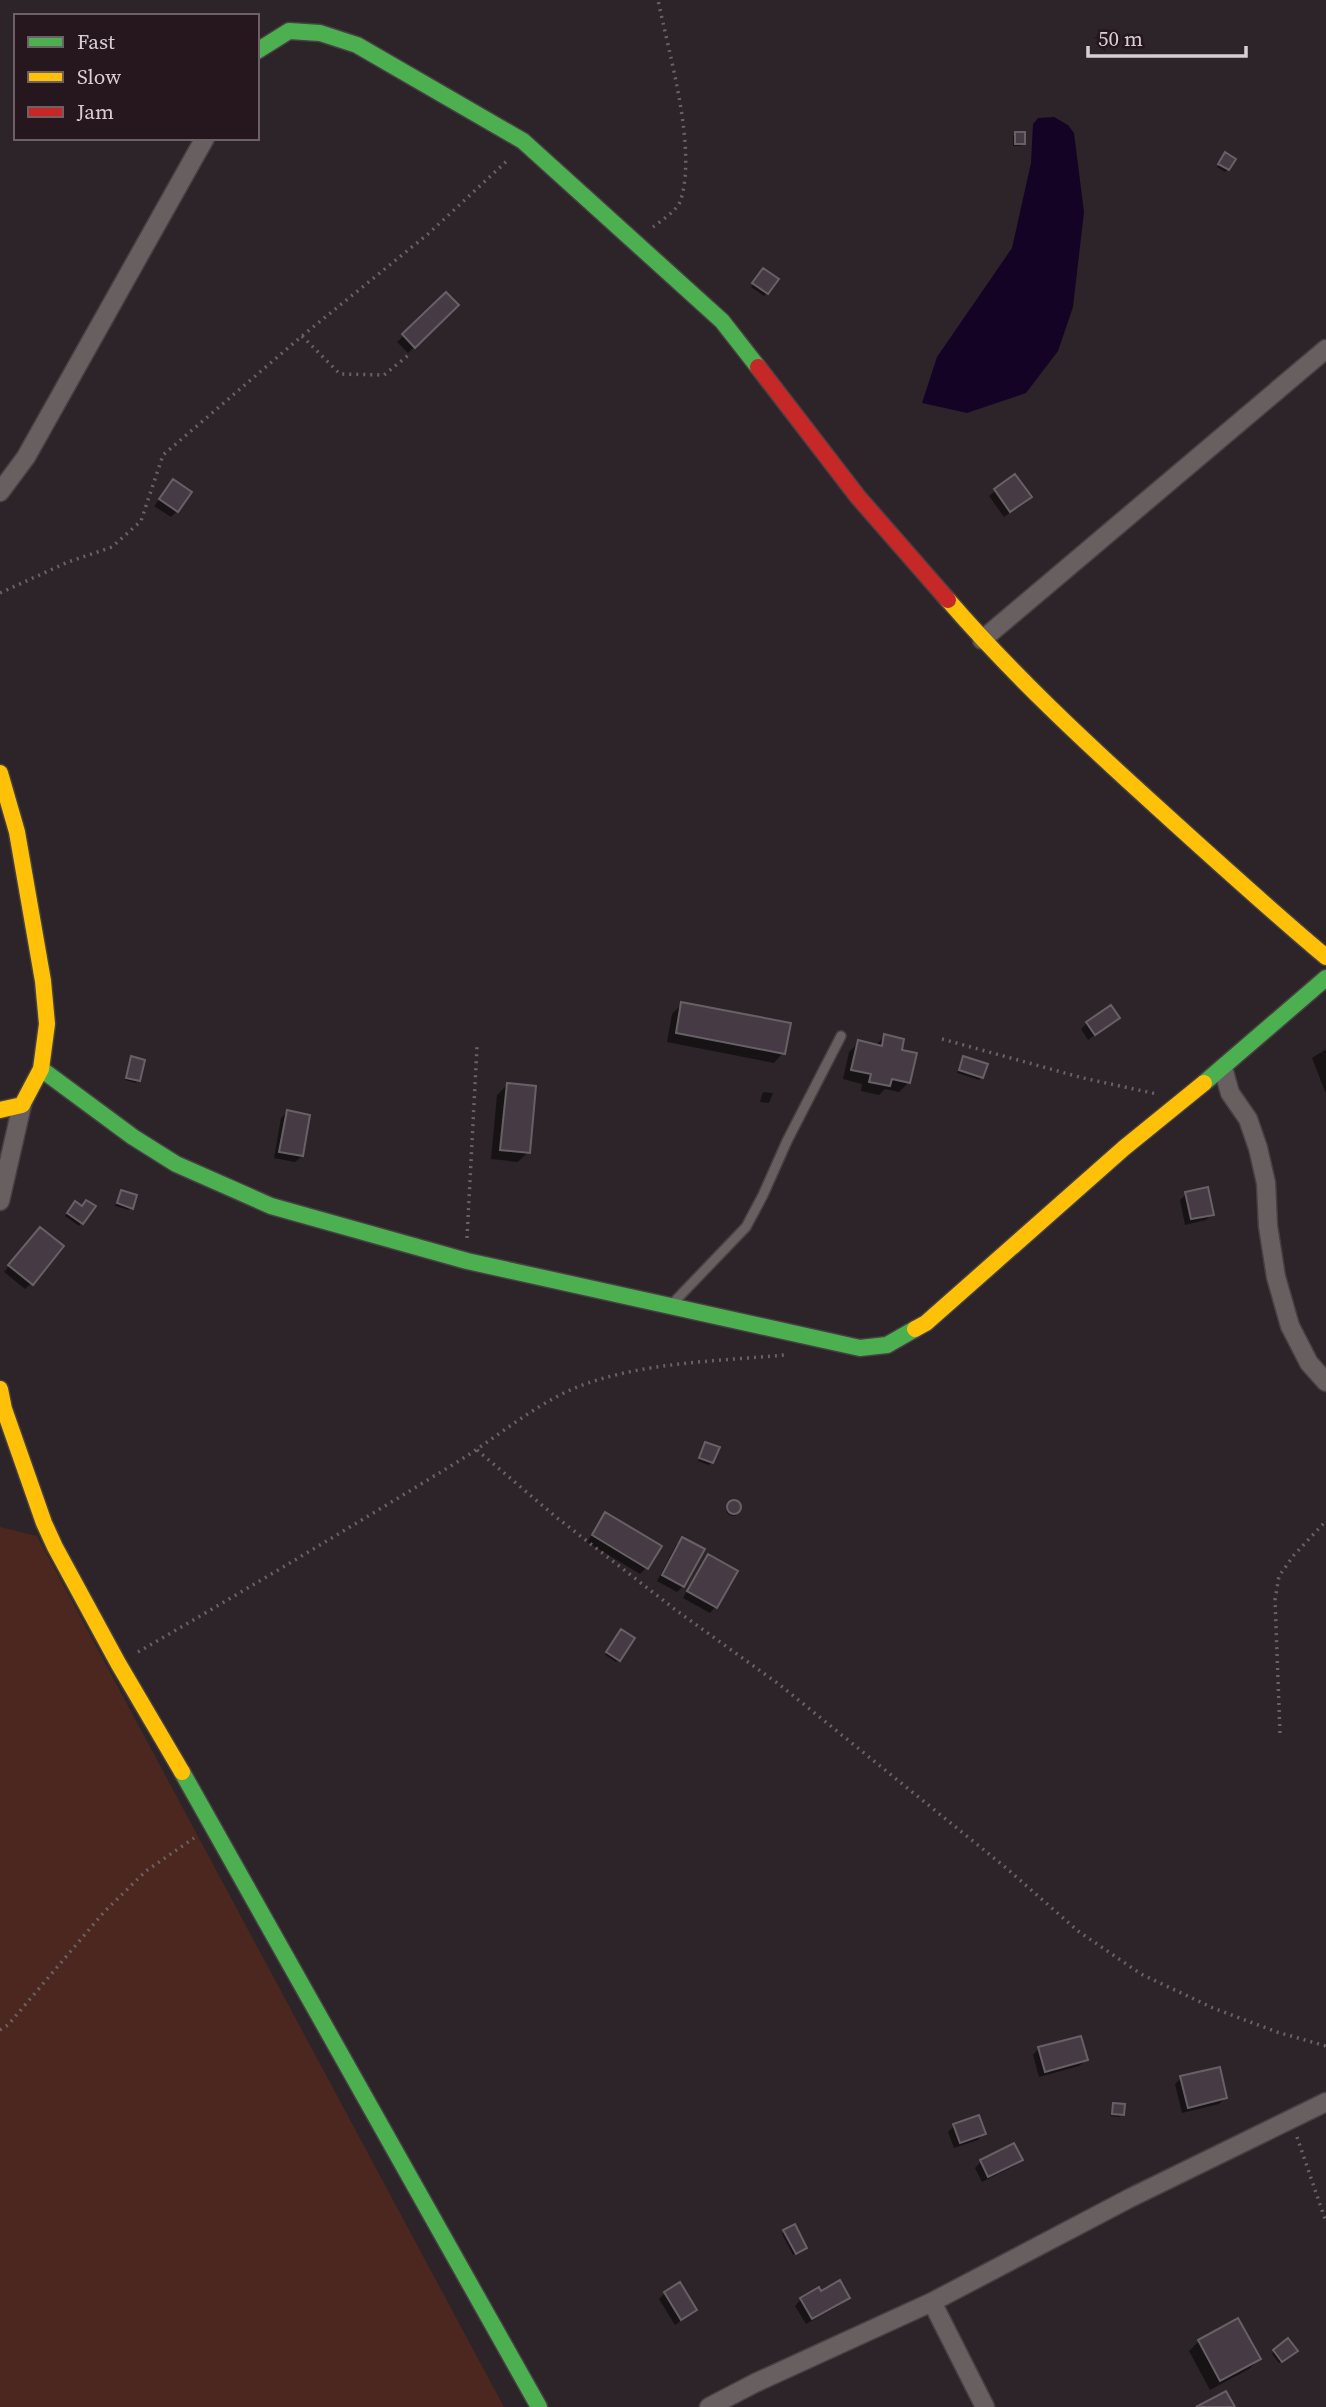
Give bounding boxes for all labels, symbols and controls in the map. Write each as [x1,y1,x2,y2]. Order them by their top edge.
legend [14,14,259,140]
scale bar [1088,14,1246,58]
text: 50 m [1098,24,1143,53]
text: Fast [77,27,115,56]
text: Slow [77,62,121,91]
text: Jam [76,97,114,126]

